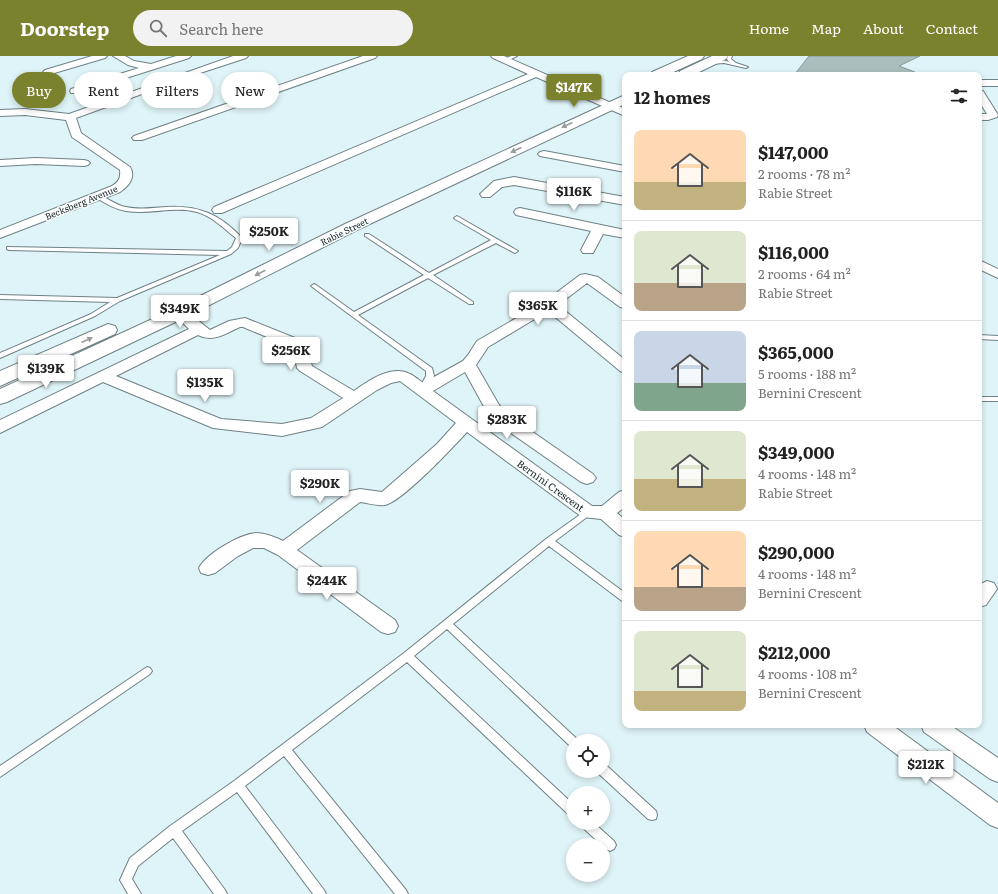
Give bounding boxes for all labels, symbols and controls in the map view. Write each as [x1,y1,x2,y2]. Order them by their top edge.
search box [133,10,413,46]
text: Doorstep [20,14,109,42]
icon: search [147,17,169,39]
text: Search here [179,17,263,40]
text: Home [749,18,789,38]
text: Map [811,18,841,38]
text: About [863,18,904,38]
text: Contact [926,18,978,38]
chip: Buy [12,72,66,108]
chip: Rent [74,72,133,108]
chip: Filters [141,72,213,108]
chip: New [221,72,279,108]
pin: $147K [546,74,602,108]
text: $147K [555,77,593,96]
text: 12 homes [634,84,710,109]
icon: filters [948,85,970,107]
one-way arrow [562,122,573,128]
text: $147,000 [758,139,829,164]
icon: home [666,146,714,194]
one-way arrow [510,147,521,153]
text: 2 rooms · 78 m² [758,164,850,183]
pin: $116K [546,178,602,212]
street label: Becksberg Avenue [43,181,120,223]
text: $116K [556,181,592,200]
text: Rabie Street [758,183,833,202]
street label: Rabie Street [318,213,371,249]
pin: $250K [241,218,297,252]
text: $250K [249,221,289,240]
text: $116,000 [758,239,829,264]
icon: home [666,247,714,295]
text: 2 rooms · 64 m² [758,264,851,283]
one-way arrow [254,270,265,276]
text: Rabie Street [758,283,833,302]
pin: $365K [510,292,566,326]
pin: $349K [152,295,208,329]
text: $365K [518,295,558,314]
text: $349K [160,298,200,317]
one-way arrow [81,337,92,343]
pin: $256K [263,337,319,371]
text: $365,000 [758,339,834,364]
text: $256K [271,340,311,359]
icon: home [666,347,714,395]
pin: $139K [18,355,74,389]
text: $139K [27,358,65,377]
text: 5 rooms · 188 m² [758,364,856,383]
pin: $135K [177,369,233,403]
text: $135K [186,372,224,391]
text: Bernini Crescent [758,383,862,402]
pin: $283K [479,406,535,440]
text: $283K [487,409,527,428]
text: $349,000 [758,439,834,464]
icon: home [666,447,714,495]
street label: Bernini Crescent [514,455,588,515]
text: 4 rooms · 148 m² [758,464,856,483]
pin: $290K [292,470,348,504]
text: $290K [300,473,340,492]
text: Rabie Street [758,483,833,502]
text: $290,000 [758,539,834,564]
icon: home [666,547,714,595]
text: 4 rooms · 148 m² [758,564,856,583]
pin: $244K [299,567,355,601]
text: $244K [307,570,347,589]
text: Bernini Crescent [758,583,862,602]
text: $212,000 [758,639,830,664]
icon: home [666,647,714,695]
text: 4 rooms · 108 m² [758,664,857,683]
text: Bernini Crescent [758,683,862,702]
map controls [566,734,610,882]
button: locate [566,734,610,778]
pin: $212K [898,751,954,785]
text: $212K [907,754,945,773]
button: + [566,786,610,830]
button: − [566,838,610,882]

